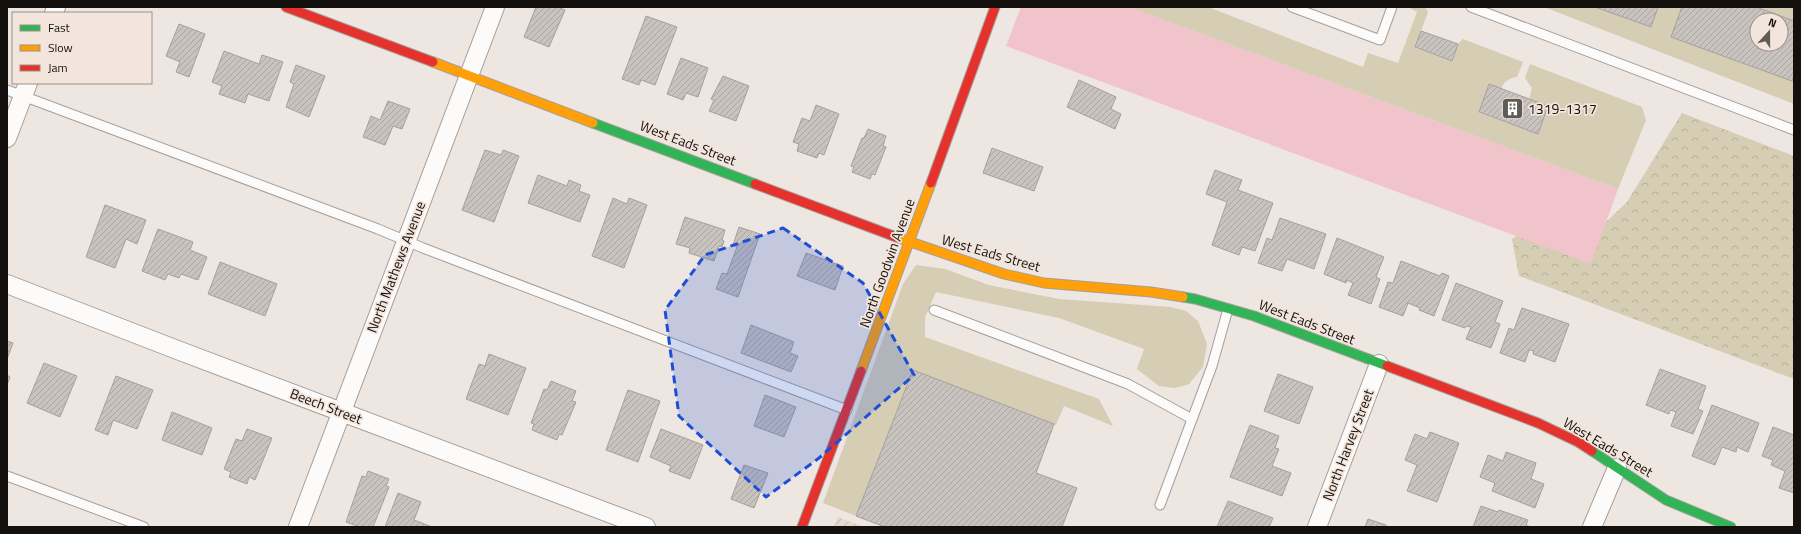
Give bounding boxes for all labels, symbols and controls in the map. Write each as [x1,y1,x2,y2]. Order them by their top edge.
legend [12,12,152,84]
north arrow [1749,12,1789,52]
text: N [1766,14,1779,31]
text: Fast [48,18,71,37]
text: Slow [48,38,73,57]
text: Jam [48,58,68,77]
building icon: 1319-1317 [1500,96,1526,122]
place label: 1319-1317 [1528,98,1597,119]
street label: West Eads Street [637,115,739,171]
street label: North Goodwin Avenue [853,195,920,330]
street label: North Mathews Avenue [361,198,430,336]
street label: West Eads Street [939,228,1043,277]
street label: West Eads Street [1256,294,1358,350]
street label: Beech Street [287,382,365,429]
street label: North Harvey Street [1317,386,1378,504]
street label: West Eads Street [1559,411,1657,482]

